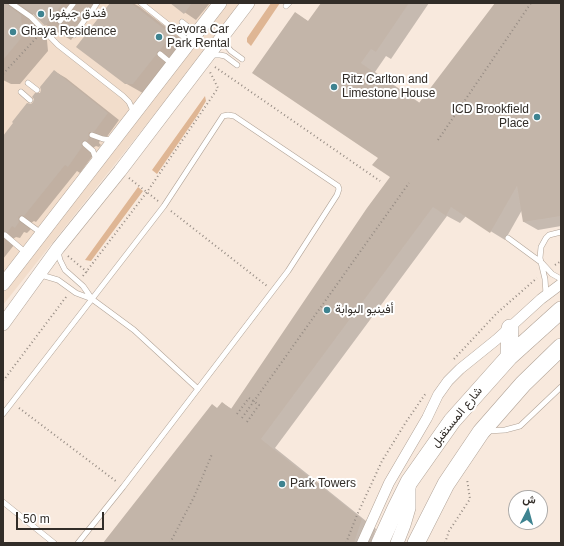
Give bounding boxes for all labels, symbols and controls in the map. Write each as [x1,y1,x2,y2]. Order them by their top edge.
place label: فندق جيفورا [49,7,106,21]
marker: فندق جيفورا [36,9,46,19]
place label: Gevora Car Park Rental [167,23,230,51]
place label: Ghaya Residence [21,25,116,39]
marker: Ghaya Residence [8,27,18,37]
marker: Gevora Car Park Rental [154,32,164,42]
place label: Ritz Carlton and Limestone House [342,73,435,101]
marker: Ritz Carlton and Limestone House [329,82,339,92]
place label: ICD Brookfield Place [452,103,529,131]
marker: ICD Brookfield Place [532,112,542,122]
place label: أفينيو البوابة [335,303,394,317]
marker: أفينيو البوابة [322,305,332,315]
street label: شارع المستقبل [428,384,486,450]
place label: Park Towers [290,477,356,491]
marker: Park Towers [277,479,287,489]
north arrow [508,490,548,530]
text: ش [522,492,536,506]
scale bar [18,504,106,530]
text: 50 m [23,512,50,526]

